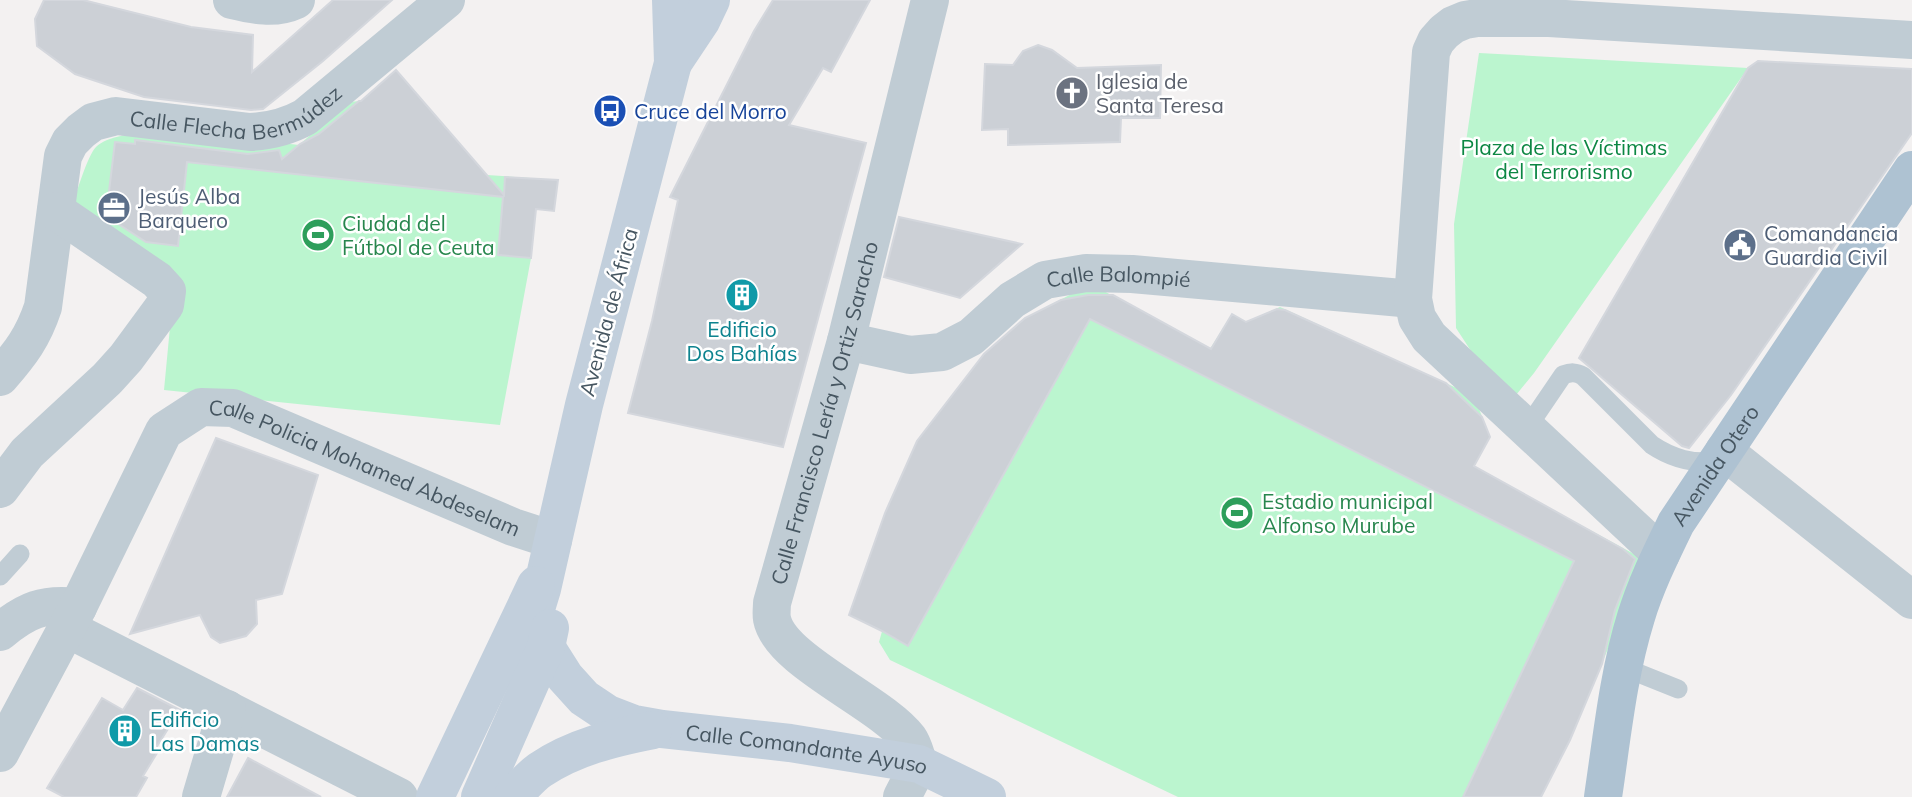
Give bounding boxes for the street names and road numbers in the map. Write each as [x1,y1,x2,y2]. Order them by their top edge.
street label: Calle Flecha Bermúdez [129,79,346,145]
street label: Avenida de África [573,225,643,399]
street label: Calle Francisco Lería y Ortiz Saracho [765,238,883,588]
street label: Calle Balompié [1044,260,1192,293]
street label: Calle Policia Mohamed Abdeselam [208,394,524,542]
street label: Avenida Otero [1665,400,1764,531]
street label: Calle Comandante Ayuso [684,719,933,780]

